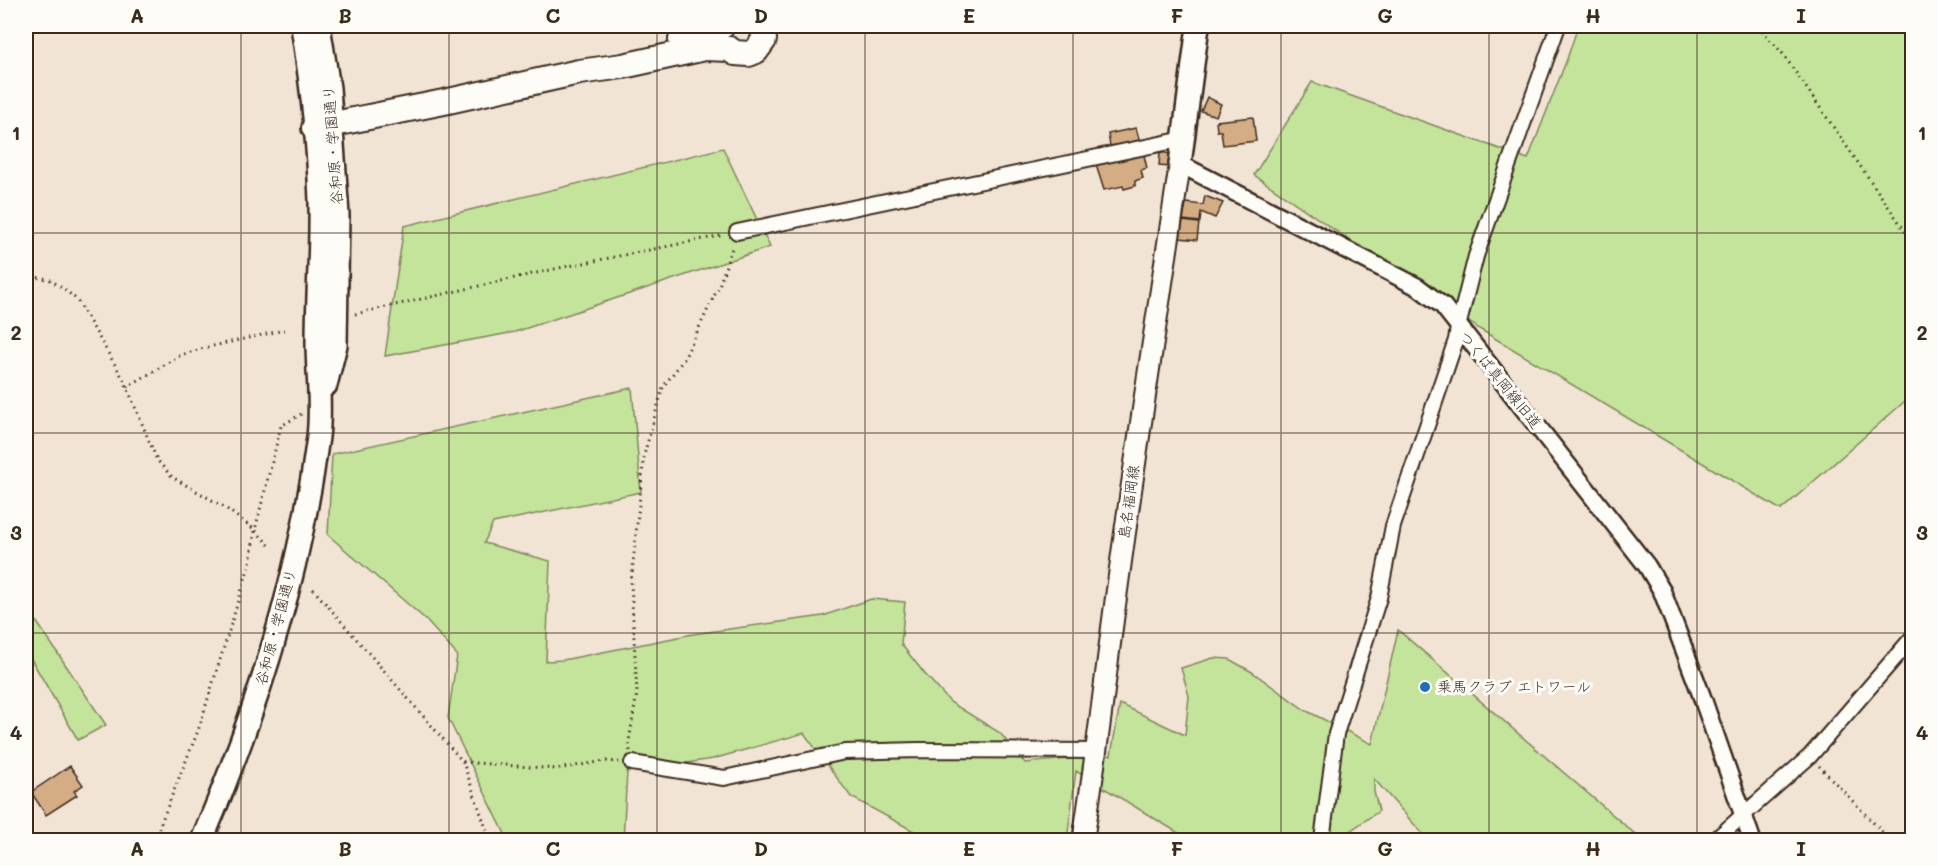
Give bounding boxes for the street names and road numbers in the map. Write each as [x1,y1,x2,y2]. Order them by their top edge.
street label: 谷和原・学園通り [318,85,346,206]
street label: つくば真岡線旧道 [1455,326,1546,432]
street label: 島名福岡線 [1113,463,1143,540]
street label: 谷和原・学園通り [250,566,300,687]

